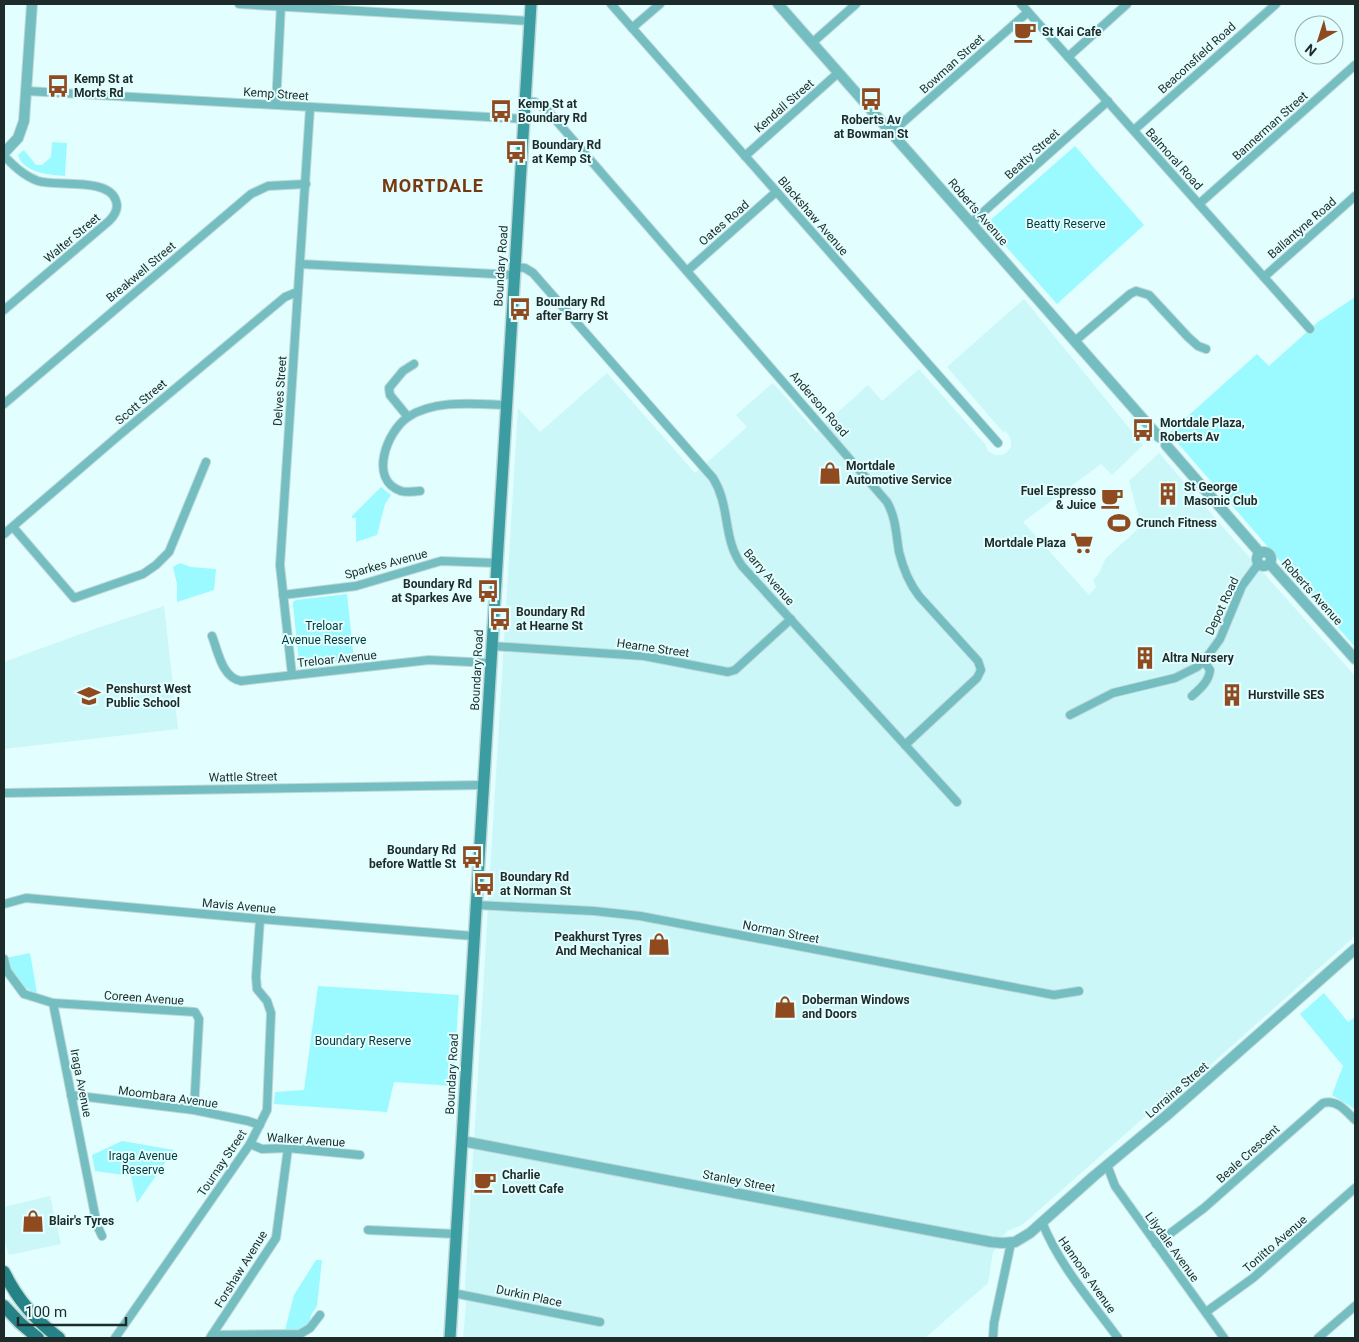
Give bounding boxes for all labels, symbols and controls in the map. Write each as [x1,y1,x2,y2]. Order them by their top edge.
north arrow [1294,15,1344,65]
cafe icon: St Kai Cafe [1012,19,1038,45]
street label: Beaconsfield Road [1155,19,1239,97]
place label: St Kai Cafe [1042,25,1102,39]
street label: Bowman Street [917,31,987,97]
text: N [1302,41,1320,59]
place label: Kemp St at Morts Rd [74,72,133,100]
bus stop icon: Kemp St at Morts Rd [45,73,71,99]
street label: Kendall Street [751,76,817,136]
street label: Kemp Street [243,85,309,103]
bus stop icon: Roberts Av at Bowman St [858,86,884,112]
street label: Bannerman Street [1230,89,1310,163]
place label: Kemp St at Boundary Rd [518,97,587,125]
bus stop icon: Kemp St at Boundary Rd [488,98,514,124]
place label: Roberts Av at Bowman St [834,113,908,141]
street label: Balmoral Road [1143,125,1205,193]
street label: Beatty Street [1002,126,1062,182]
place label: Boundary Rd at Kemp St [532,138,601,166]
bus stop icon: Boundary Rd at Kemp St [503,139,529,165]
street label: Blackshaw Avenue [775,174,851,258]
district label: MORTDALE [382,175,484,196]
street label: Roberts Avenue [945,176,1011,248]
street label: Ballantyne Road [1265,194,1339,262]
street label: Oates Road [696,197,752,249]
street label: Walter Street [41,210,103,266]
park label: Beatty Reserve [1026,217,1106,231]
street label: Boundary Road [491,225,511,307]
street label: Breakwell Street [103,239,179,305]
place label: Boundary Rd after Barry St [536,295,608,323]
bus stop icon: Boundary Rd after Barry St [507,296,533,322]
street label: Delves Street [271,355,289,426]
street label: Anderson Road [787,369,851,439]
street label: Scott Street [112,376,170,428]
place label: Mortdale Plaza, Roberts Av [1160,416,1245,444]
bus stop icon: Mortdale Plaza, Roberts Av [1130,417,1156,443]
place label: Mortdale Automotive Service [846,459,952,487]
shop icon: Mortdale Automotive Service [817,460,843,486]
place label: St George Masonic Club [1184,480,1258,508]
building icon: St George Masonic Club [1155,481,1181,507]
place label: Fuel Espresso & Juice [1021,484,1097,512]
cafe icon: Fuel Espresso & Juice [1099,485,1125,511]
sports icon: Crunch Fitness [1106,510,1132,536]
place label: Crunch Fitness [1136,516,1217,530]
supermarket icon: Mortdale Plaza [1069,530,1095,556]
place label: Mortdale Plaza [984,536,1067,550]
street label: Sparkes Avenue [343,546,429,582]
street label: Barry Avenue [741,546,797,608]
street label: Roberts Avenue [1279,556,1345,628]
street label: Depot Road [1202,575,1242,637]
place label: Boundary Rd at Sparkes Ave [391,577,473,605]
bus stop icon: Boundary Rd at Sparkes Ave [475,578,501,604]
place label: Boundary Rd at Hearne St [516,605,585,633]
bus stop icon: Boundary Rd at Hearne St [487,606,513,632]
park label: Treloar Avenue Reserve [282,619,366,647]
street label: Boundary Road [468,629,486,711]
street label: Hearne Street [616,636,690,660]
building icon: Altra Nursery [1132,645,1158,671]
street label: Treloar Avenue [297,648,377,670]
place label: Altra Nursery [1162,651,1235,665]
place label: Penshurst West Public School [106,682,191,710]
building icon: Hurstville SES [1219,682,1245,708]
school or university icon: Penshurst West Public School [76,683,102,709]
place label: Hurstville SES [1248,688,1324,702]
street label: Wattle Street [209,769,278,785]
place label: Boundary Rd before Wattle St [369,843,456,871]
bus stop icon: Boundary Rd before Wattle St [459,844,485,870]
place label: Boundary Rd at Norman St [500,870,571,898]
bus stop icon: Boundary Rd at Norman St [471,871,497,897]
street label: Mavis Avenue [201,896,277,916]
street label: Norman Street [741,918,821,946]
place label: Peakhurst Tyres And Mechanical [554,930,642,958]
shop icon: Peakhurst Tyres And Mechanical [646,931,672,957]
street label: Coreen Avenue [104,988,184,1008]
place label: Doberman Windows and Doors [802,993,910,1021]
shop icon: Doberman Windows and Doors [772,994,798,1020]
street label: Boundary Road [443,1033,461,1115]
park label: Boundary Reserve [315,1034,411,1048]
street label: Iraga Avenue [68,1048,94,1118]
street label: Lorraine Street [1143,1059,1211,1121]
street label: Moombara Avenue [117,1083,219,1111]
street label: Beale Crescent [1214,1122,1283,1186]
street label: Tournay Street [195,1127,250,1199]
street label: Walker Avenue [266,1130,346,1150]
park label: Iraga Avenue Reserve [108,1149,178,1177]
street label: Stanley Street [701,1167,777,1195]
place label: Charlie Lovett Cafe [502,1168,564,1196]
cafe icon: Charlie Lovett Cafe [472,1169,498,1195]
shop icon: Blair's Tyres [20,1208,46,1234]
street label: Lilydale Avenue [1142,1209,1202,1285]
street label: Tonitto Avenue [1240,1213,1310,1275]
place label: Blair's Tyres [49,1214,114,1228]
street label: Forshaw Avenue [212,1228,270,1310]
street label: Hannons Avenue [1055,1234,1119,1316]
street label: Durkin Place [495,1282,563,1310]
scale bar [18,1294,125,1326]
text: 100 m [25,1303,67,1321]

